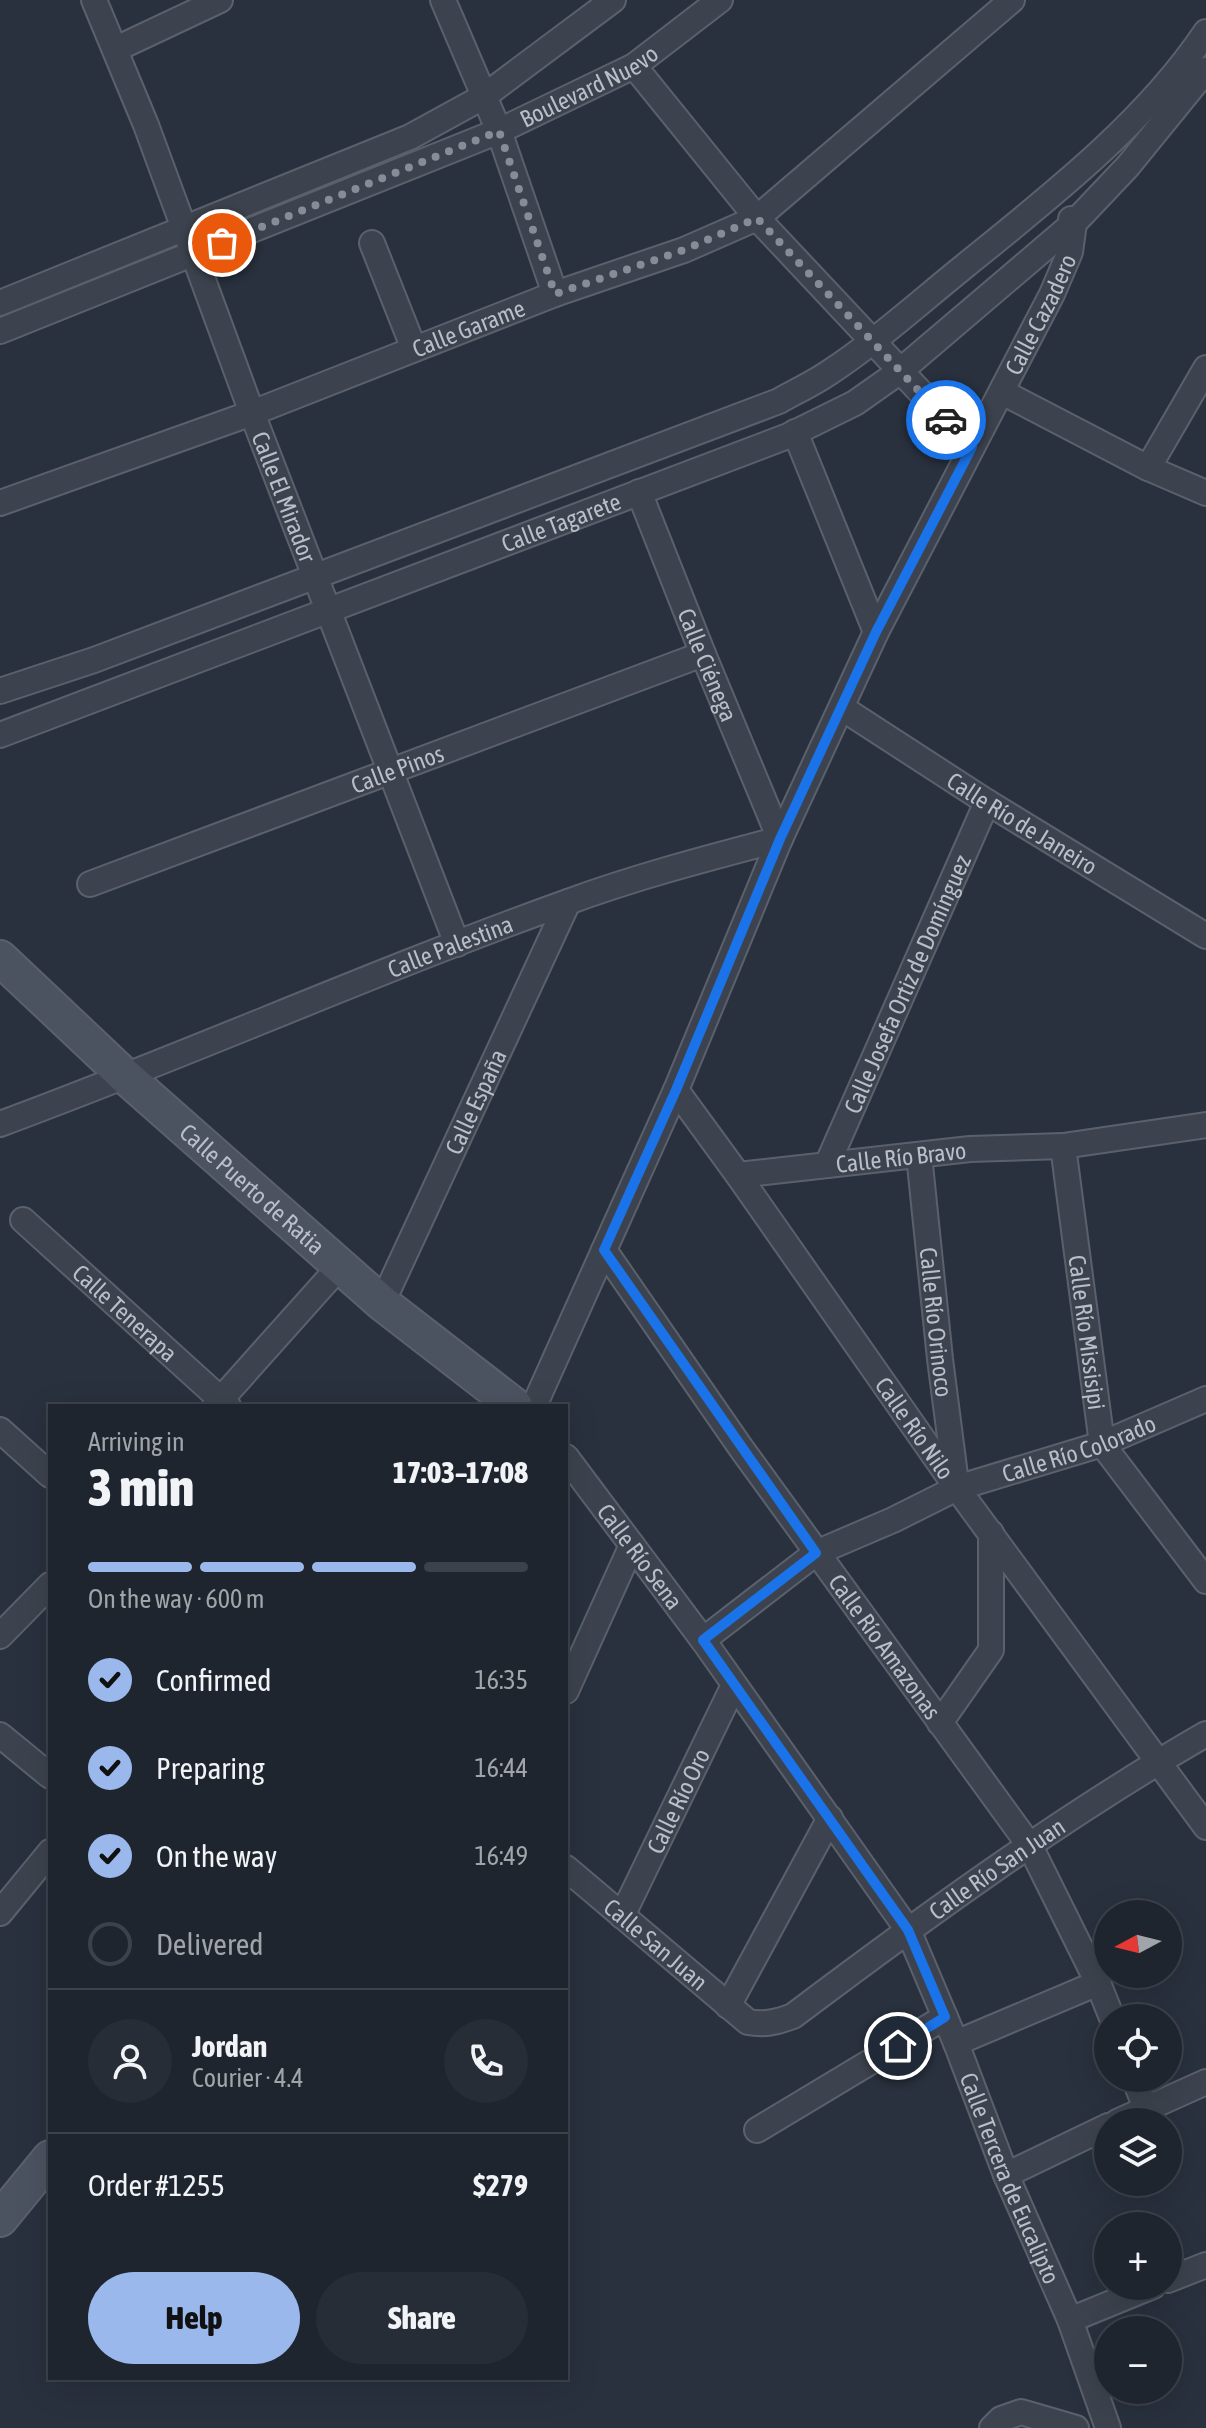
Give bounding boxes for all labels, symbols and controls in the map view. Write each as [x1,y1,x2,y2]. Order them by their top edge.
street label: Boulevard Nuevo [516,39,663,132]
pin [188,209,256,277]
icon: bag [200,221,244,265]
street label: Calle Cazadero [999,250,1081,379]
street label: Calle Garame [408,294,528,362]
courier [906,380,986,460]
icon: car [924,398,968,442]
street label: Calle El Mirador [247,428,322,567]
street label: Calle Tagarete [498,487,624,557]
street label: Calle Ciénega [673,604,743,725]
street label: Calle Pinos [347,739,447,798]
street label: Calle Río de Janeiro [942,766,1102,880]
street label: Calle Josefa Ortiz de Domínguez [838,850,976,1117]
street label: Calle Palestina [384,910,516,983]
street label: Calle España [439,1045,511,1158]
street label: Calle Puerto de Ratia [175,1118,330,1259]
street label: Calle Río Bravo [834,1136,968,1177]
street label: Calle Río Orinoco [915,1246,958,1399]
street label: Calle Río Missisipi [1064,1253,1111,1411]
street label: Calle Tenerapa [67,1259,183,1367]
street label: Calle Río Nilo [870,1372,960,1484]
street label: Calle Río Colorado [999,1409,1160,1487]
text: Arriving in [88,1427,185,1457]
text: 17:03–17:08 [393,1455,528,1489]
text: 3 min [88,1457,194,1517]
street label: Calle Río Sena [592,1498,688,1614]
street label: Calle Río Amazonas [824,1569,947,1724]
text: On the way · 600 m [88,1584,265,1614]
icon: check [88,1658,132,1702]
text: Confirmed [156,1663,271,1697]
text: 16:35 [474,1665,528,1695]
street label: Calle Río Oro [641,1744,715,1858]
icon: check [88,1746,132,1790]
text: Preparing [156,1751,265,1785]
text: 16:44 [474,1753,528,1783]
street label: Calle Río San Juan [924,1812,1070,1925]
icon: check [88,1834,132,1878]
text: On the way [156,1839,277,1873]
text: 16:49 [474,1841,528,1871]
street label: Calle San Juan [599,1893,713,1996]
north arrow [1094,1900,1182,1988]
map controls [1094,1900,1182,2404]
text: Delivered [156,1927,264,1961]
button: locate [1094,2004,1182,2092]
pin [864,2012,932,2080]
button: person [88,2019,172,2103]
button: phone [444,2019,528,2103]
icon: home [876,2024,920,2068]
text: Jordan [192,2029,267,2063]
text: Courier · 4.4 [192,2063,303,2093]
street label: Calle Tercera de Eucalipto [955,2069,1066,2288]
button: layers [1094,2108,1182,2196]
text: Order #1255 [88,2168,225,2202]
text: $279 [473,2168,528,2202]
button: + [1094,2212,1182,2300]
button: Help [88,2272,300,2364]
button: Share [316,2272,528,2364]
button: − [1094,2316,1182,2404]

